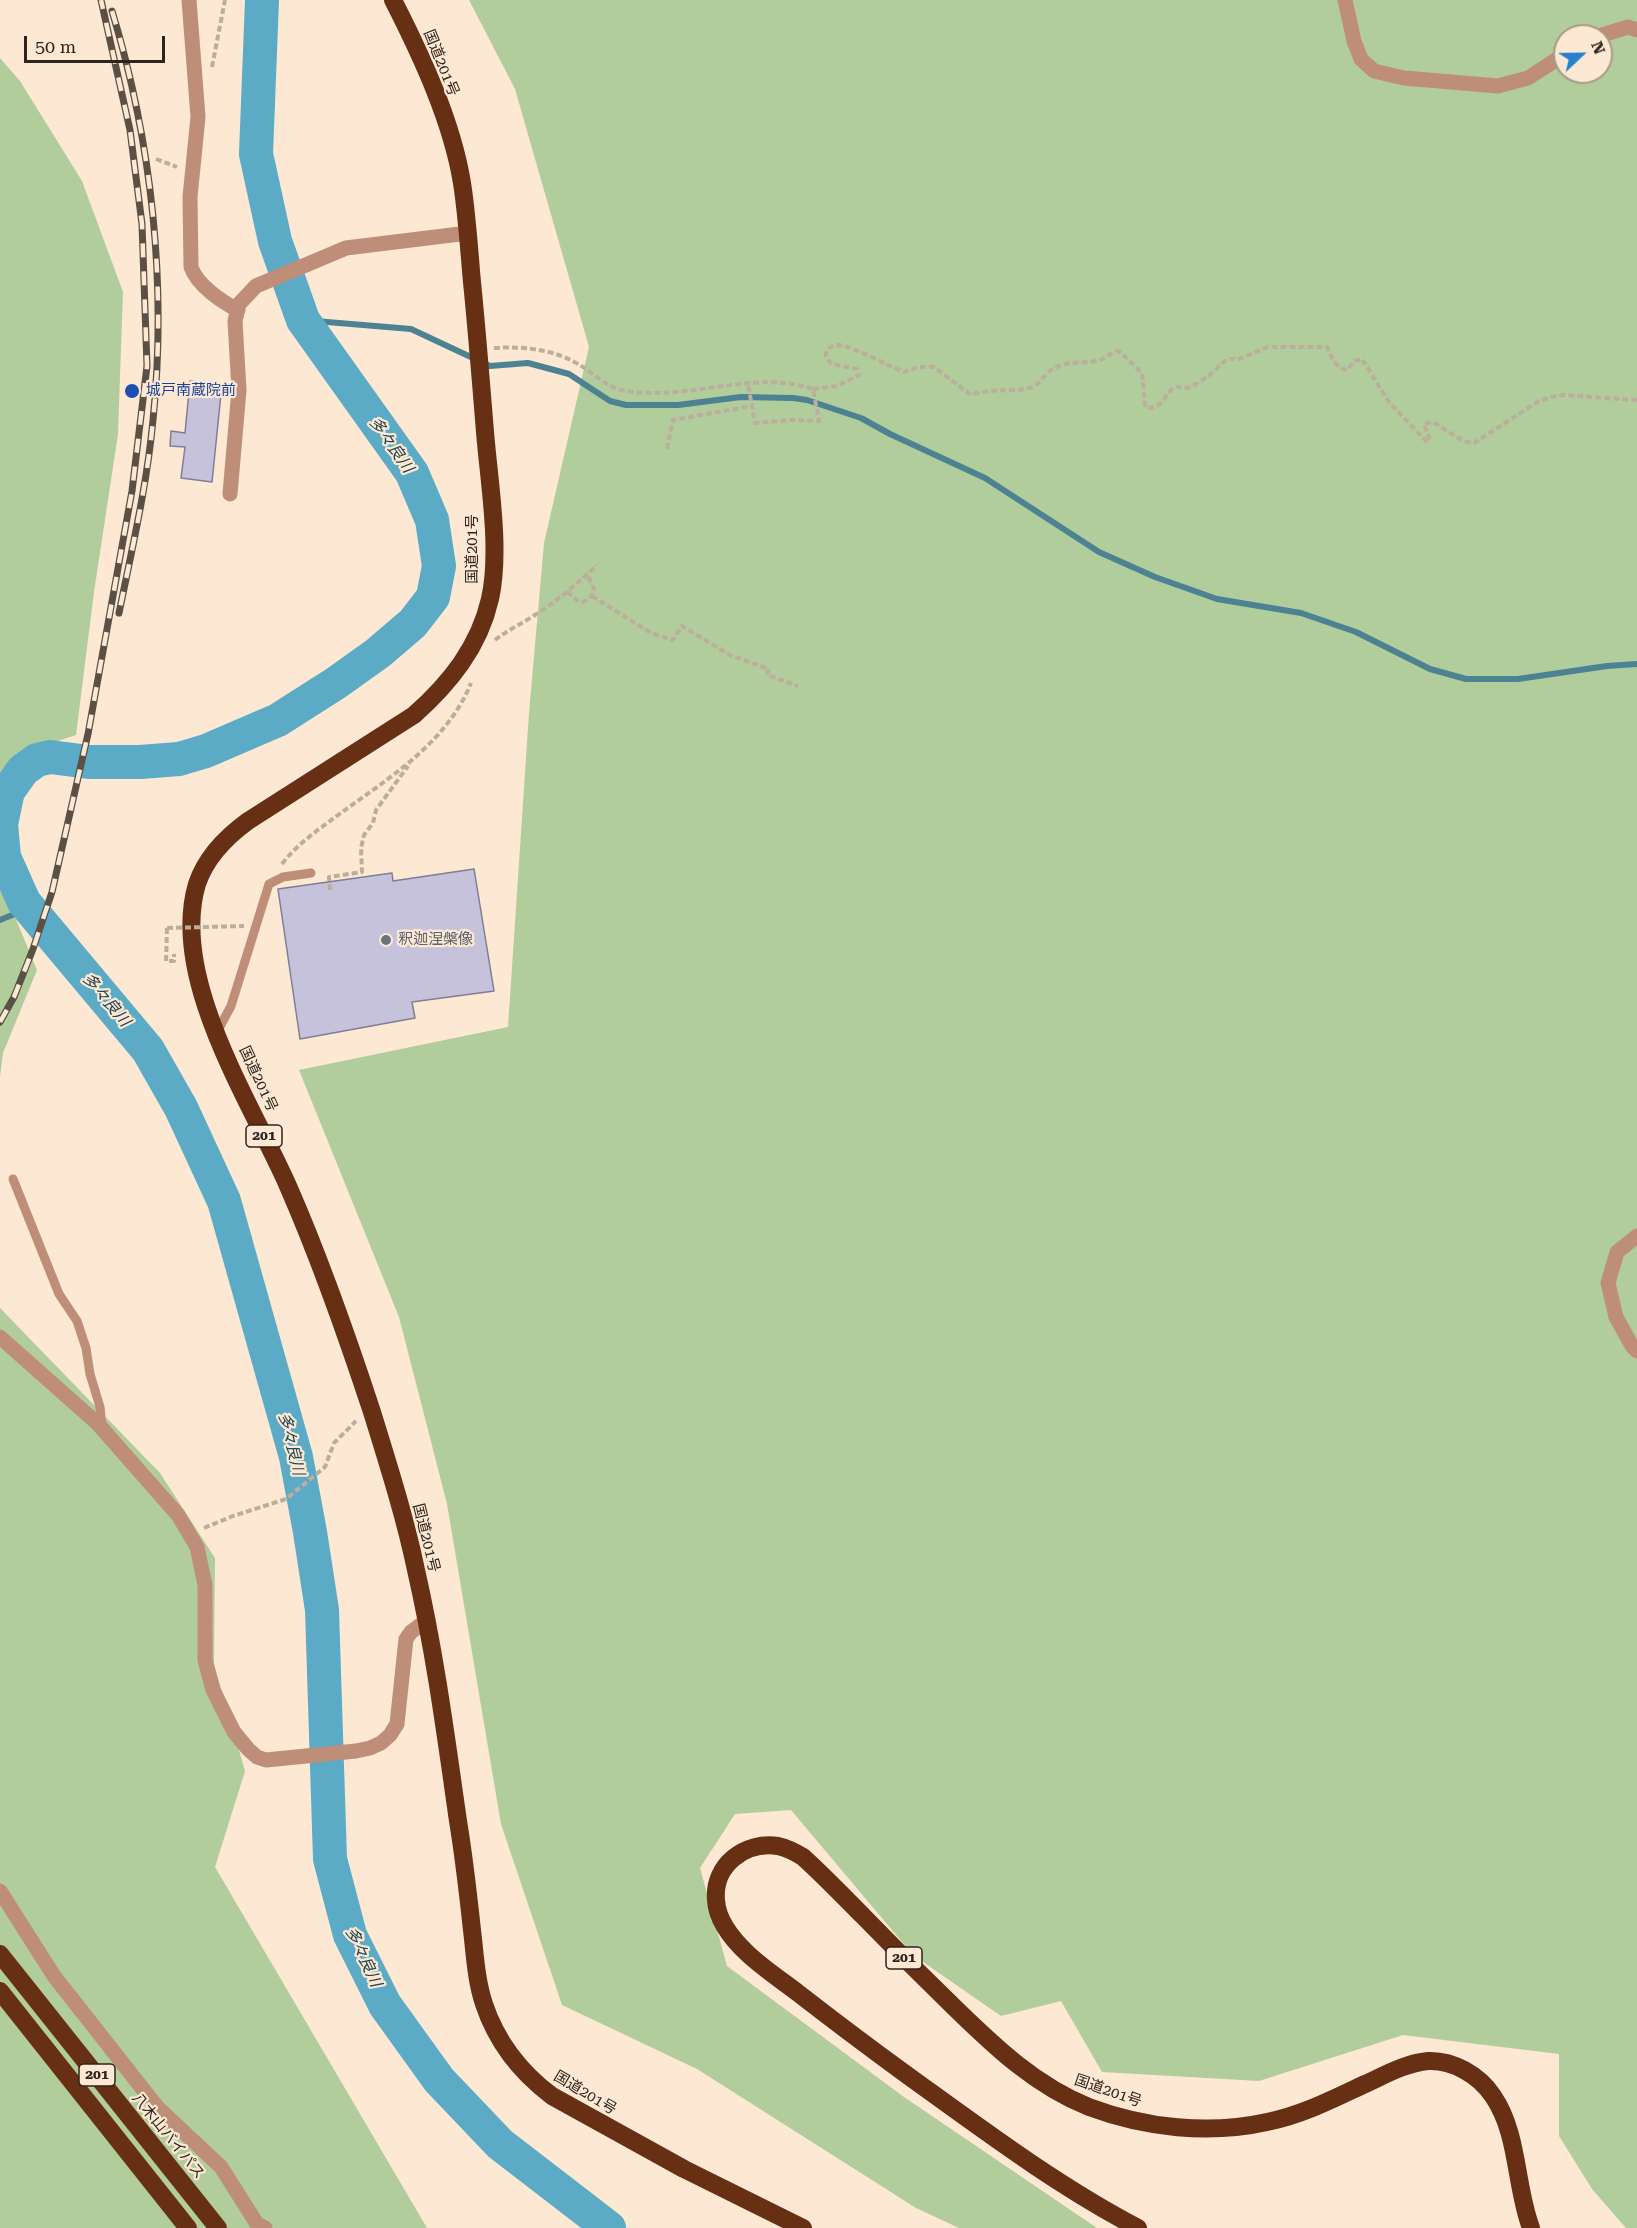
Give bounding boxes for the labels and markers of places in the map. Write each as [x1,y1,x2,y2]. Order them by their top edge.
marker: 城戸南蔵院前 [123,382,141,400]
place label: 城戸南蔵院前 [146,382,236,400]
place label: 釈迦涅槃像 [398,931,473,949]
marker: 釈迦涅槃像 [379,933,393,947]

